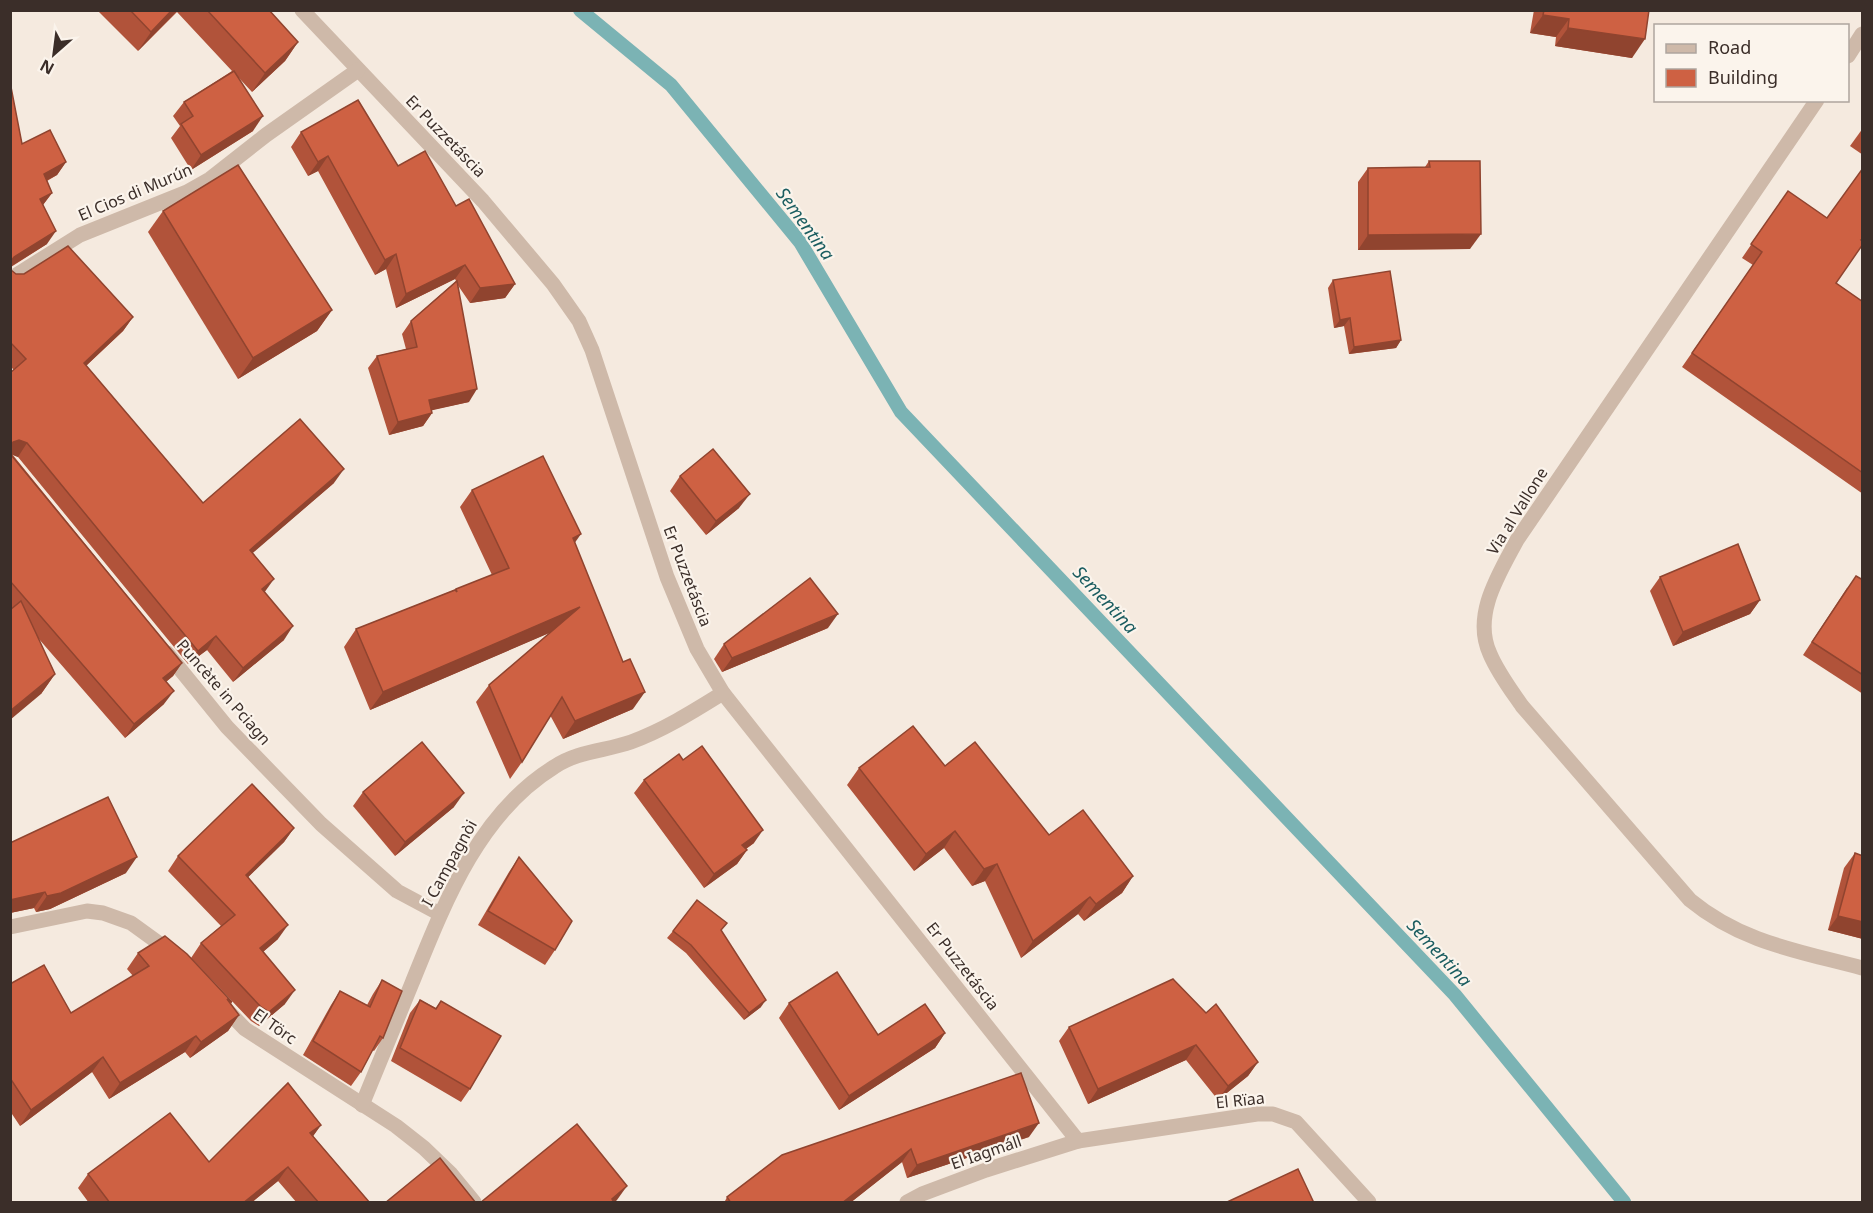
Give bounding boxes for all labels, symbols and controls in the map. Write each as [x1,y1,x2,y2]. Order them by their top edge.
north arrow [24,24,84,84]
legend [1654,24,1849,102]
text: Road [1708,35,1751,59]
text: N [36,54,58,80]
text: Building [1708,65,1778,89]
street label: Er Puzzetáscia [401,90,491,182]
street label: El Cios di Murún [75,158,195,226]
water label: Sementina [771,182,840,265]
street label: Via al Vallone [1481,463,1553,559]
street label: Er Puzzetáscia [659,522,717,630]
water label: Sementina [1068,560,1143,638]
street label: Puncète in Pciagn [172,634,276,750]
street label: I Campagnòi [416,816,482,910]
water label: Sementina [1402,913,1477,991]
street label: Er Puzzetáscia [922,917,1004,1015]
street label: El Törc [249,1003,301,1049]
street label: El Rïaa [1214,1086,1266,1114]
street label: El Iagmáll [948,1130,1024,1174]

